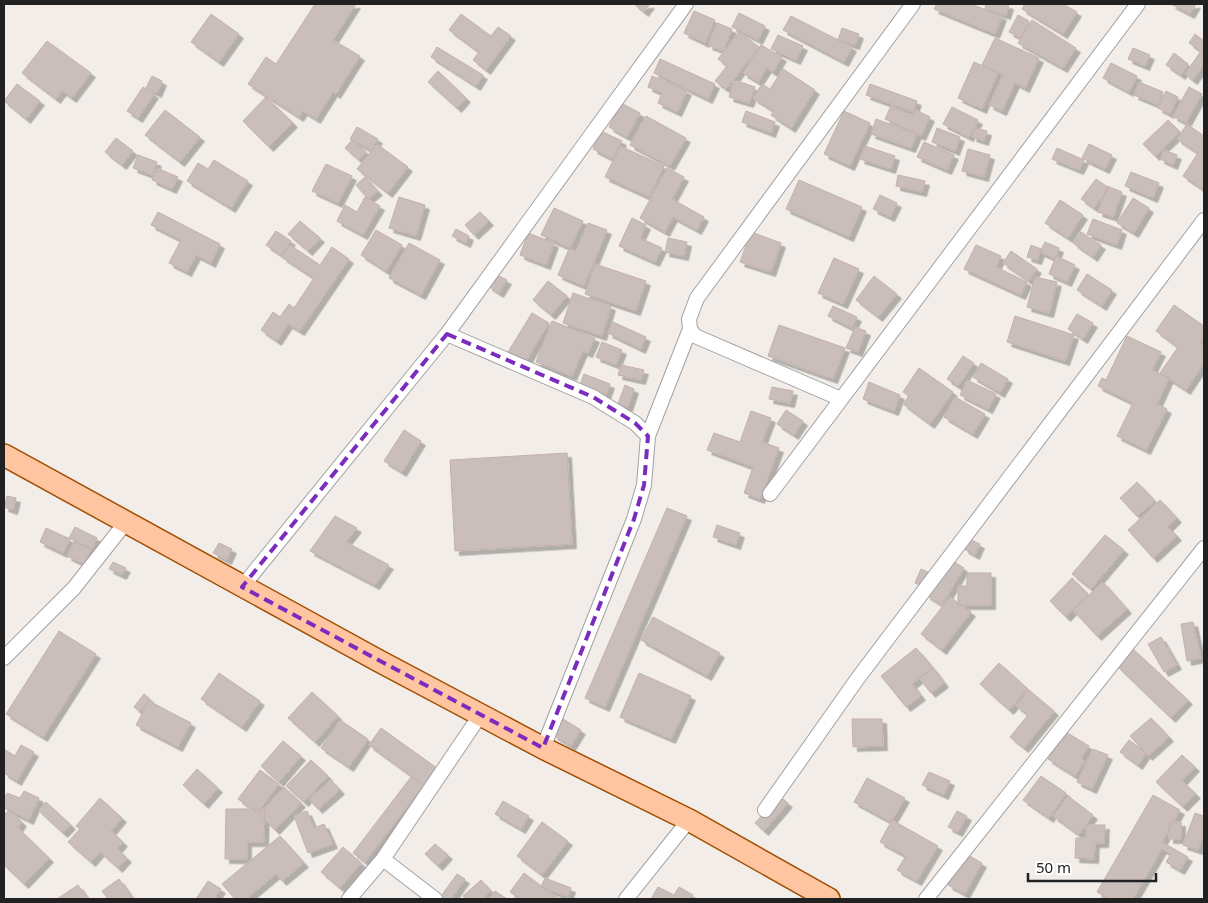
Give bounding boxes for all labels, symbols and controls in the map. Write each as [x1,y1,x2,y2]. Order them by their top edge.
scale bar [1028,850,1156,882]
text: 50 m [1036,857,1071,877]

